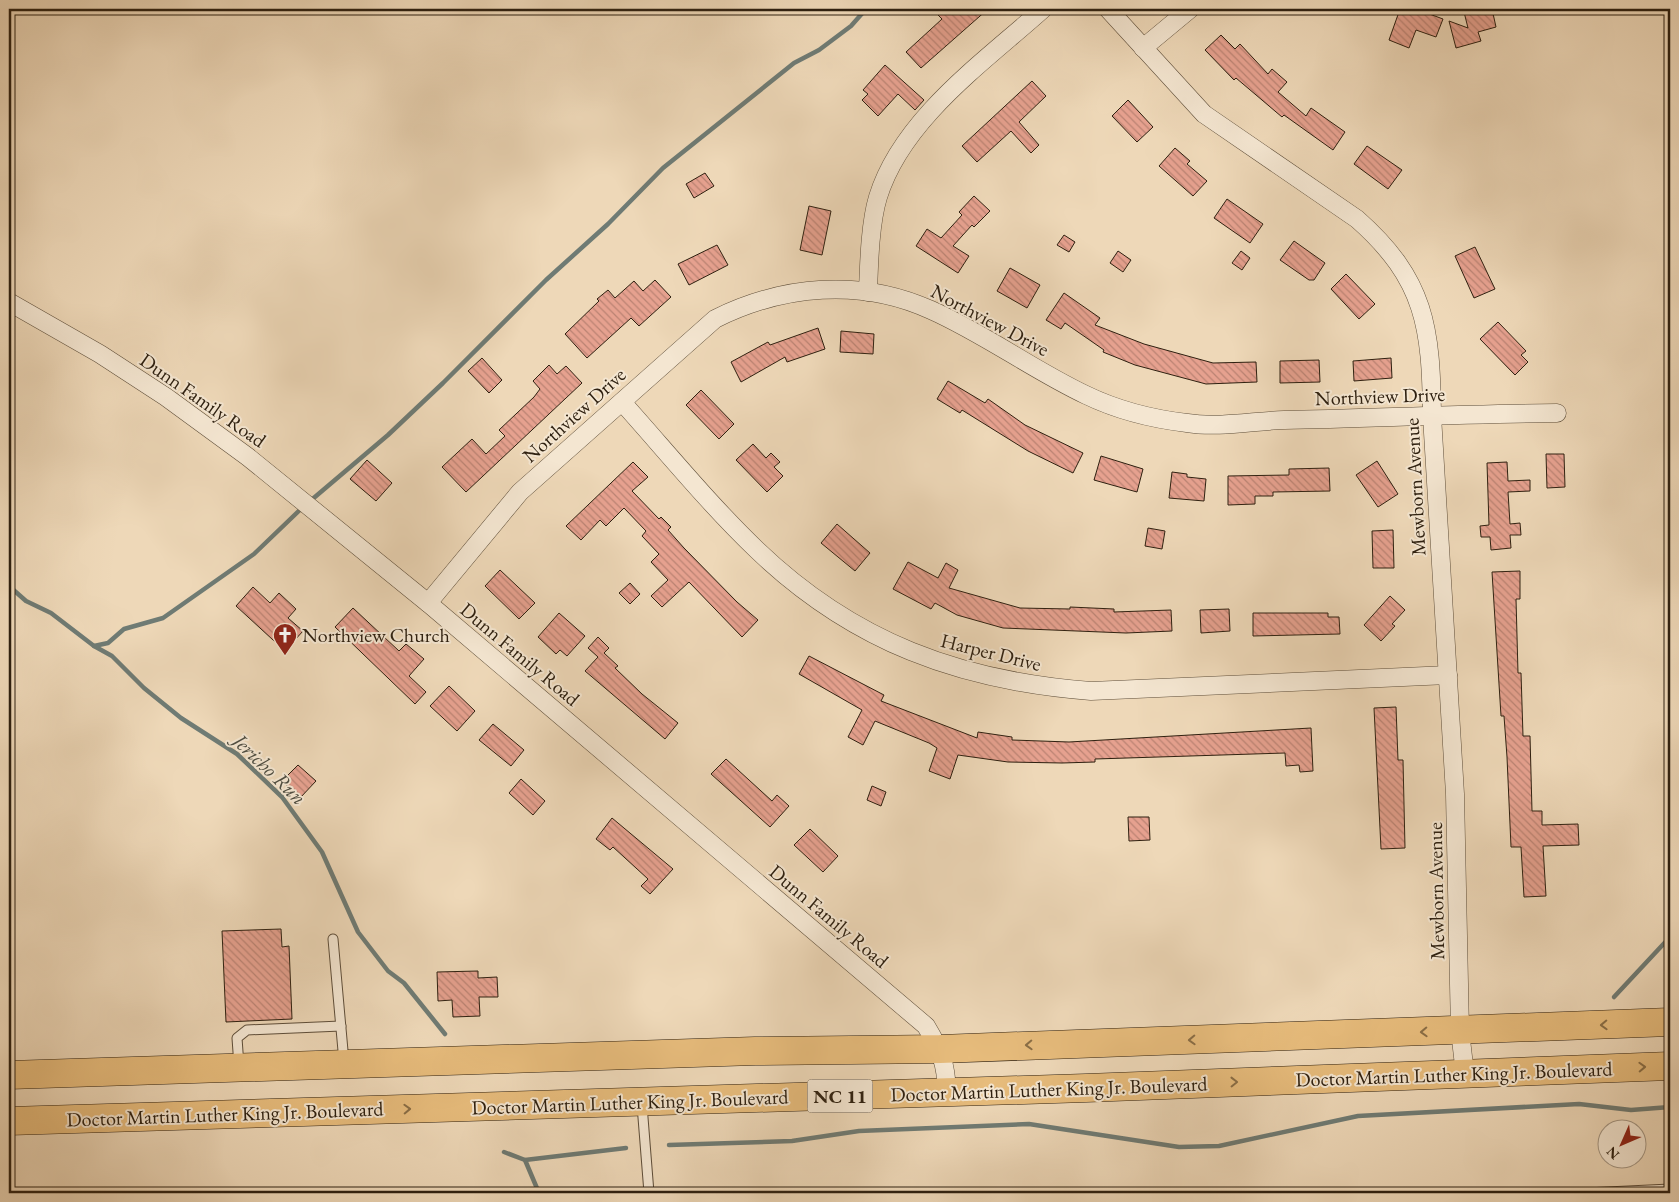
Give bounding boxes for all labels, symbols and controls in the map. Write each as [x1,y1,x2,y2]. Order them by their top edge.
street label: Northview Drive [926,278,1054,362]
street label: Dunn Family Road [135,347,272,454]
street label: Northview Drive [517,362,631,468]
street label: Northview Drive [1314,381,1446,411]
street label: Mewborn Avenue [1398,417,1432,557]
street label: Dunn Family Road [455,596,586,712]
church icon: Northview Church [272,622,298,656]
place label: Northview Church [302,622,450,648]
street label: Harper Drive [938,627,1044,677]
water label: Jericho Run [225,725,312,810]
street label: Mewborn Avenue [1422,822,1450,960]
street label: Dunn Family Road [764,858,895,974]
one-way arrow [1600,1019,1608,1030]
one-way arrow [1420,1027,1428,1037]
one-way arrow [1188,1035,1196,1045]
one-way arrow [1025,1040,1033,1051]
street label: Doctor Martin Luther King Jr. Boulevard [1295,1055,1614,1093]
one-way arrow [1638,1062,1646,1072]
street label: Doctor Martin Luther King Jr. Boulevard [890,1070,1209,1108]
one-way arrow [1231,1077,1239,1088]
road number: NC 11 [808,1080,872,1112]
street label: Doctor Martin Luther King Jr. Boulevard [471,1083,790,1121]
street label: Doctor Martin Luther King Jr. Boulevard [66,1095,385,1133]
one-way arrow [404,1103,412,1114]
north arrow [1596,1120,1646,1170]
text: N [1602,1142,1623,1164]

